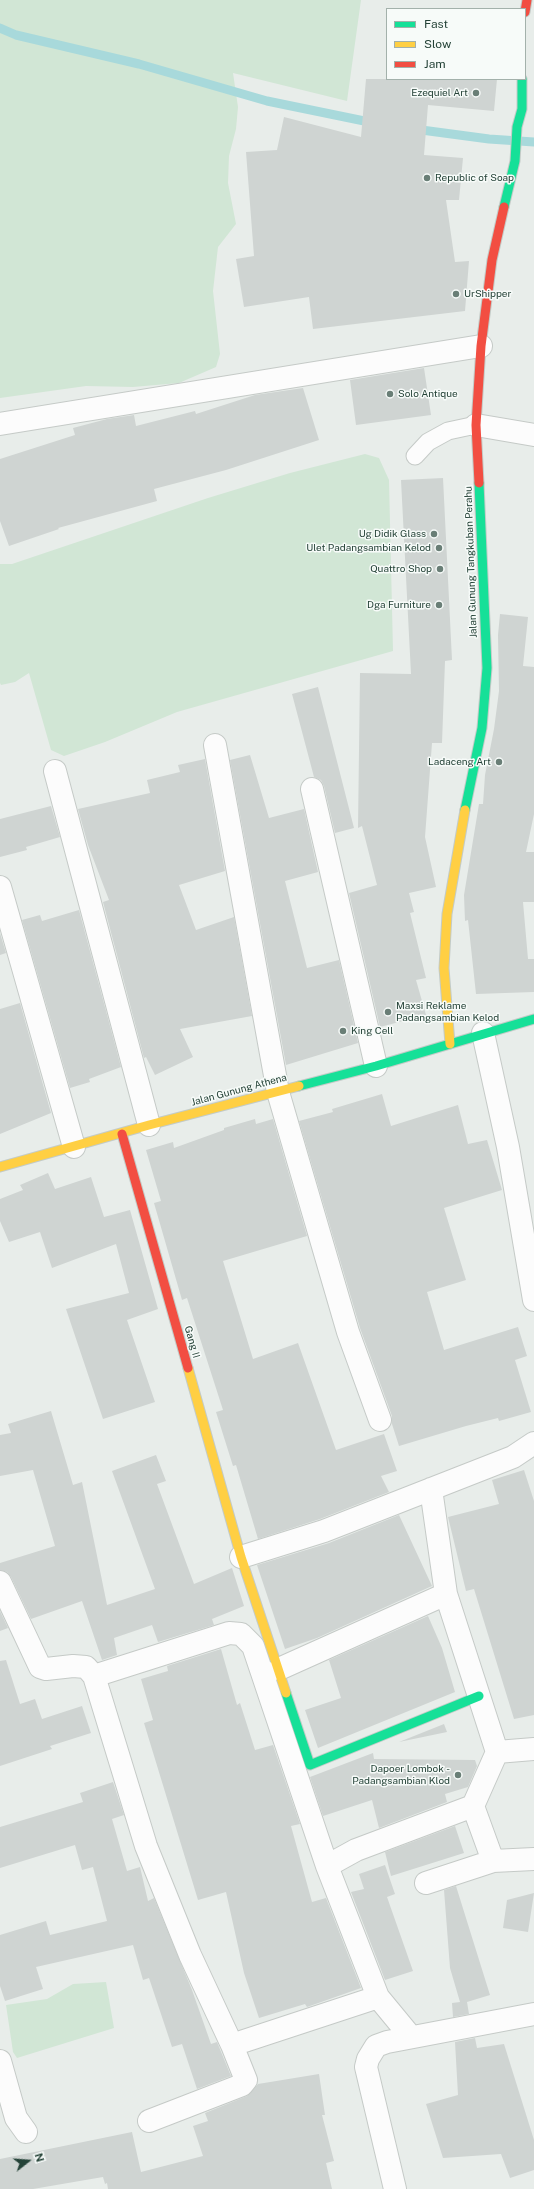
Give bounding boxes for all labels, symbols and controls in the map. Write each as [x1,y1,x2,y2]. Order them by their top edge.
legend [386,8,526,80]
text: Fast [424,17,448,31]
text: Slow [424,37,451,51]
text: Jam [424,57,446,71]
place label: Ezequiel Art [411,87,468,99]
marker: Ezequiel Art [471,88,481,98]
place label: Republic of Soap [435,172,514,184]
marker: Republic of Soap [422,173,432,183]
place label: UrShipper [464,288,511,300]
marker: UrShipper [451,289,461,299]
place label: Solo Antique [398,388,458,400]
marker: Solo Antique [385,389,395,399]
street label: Jalan Gunung Tangkuban Perahu [462,486,480,638]
place label: Ug Didik Glass [359,528,426,540]
marker: Ug Didik Glass [429,529,439,539]
place label: Ulet Padangsambian Kelod [306,542,431,554]
marker: Ulet Padangsambian Kelod [434,543,444,553]
place label: Quattro Shop [370,563,432,575]
marker: Quattro Shop [435,564,445,574]
place label: Dga Furniture [367,599,431,611]
marker: Dga Furniture [434,600,444,610]
place label: Ladaceng Art [428,756,491,768]
marker: Ladaceng Art [494,757,504,767]
place label: Maxsi Reklame Padangsambian Kelod [396,1000,499,1024]
marker: Maxsi Reklame Padangsambian Kelod [383,1007,393,1017]
place label: King Cell [351,1025,393,1037]
marker: King Cell [338,1026,348,1036]
street label: Jalan Gunung Athena [190,1071,288,1109]
street label: Gang II [182,1325,202,1359]
place label: Dapoer Lombok - Padangsambian Klod [352,1763,450,1786]
marker: Dapoer Lombok - Padangsambian Klod [453,1770,463,1780]
north arrow [8,2141,48,2181]
text: N [32,2152,46,2163]

